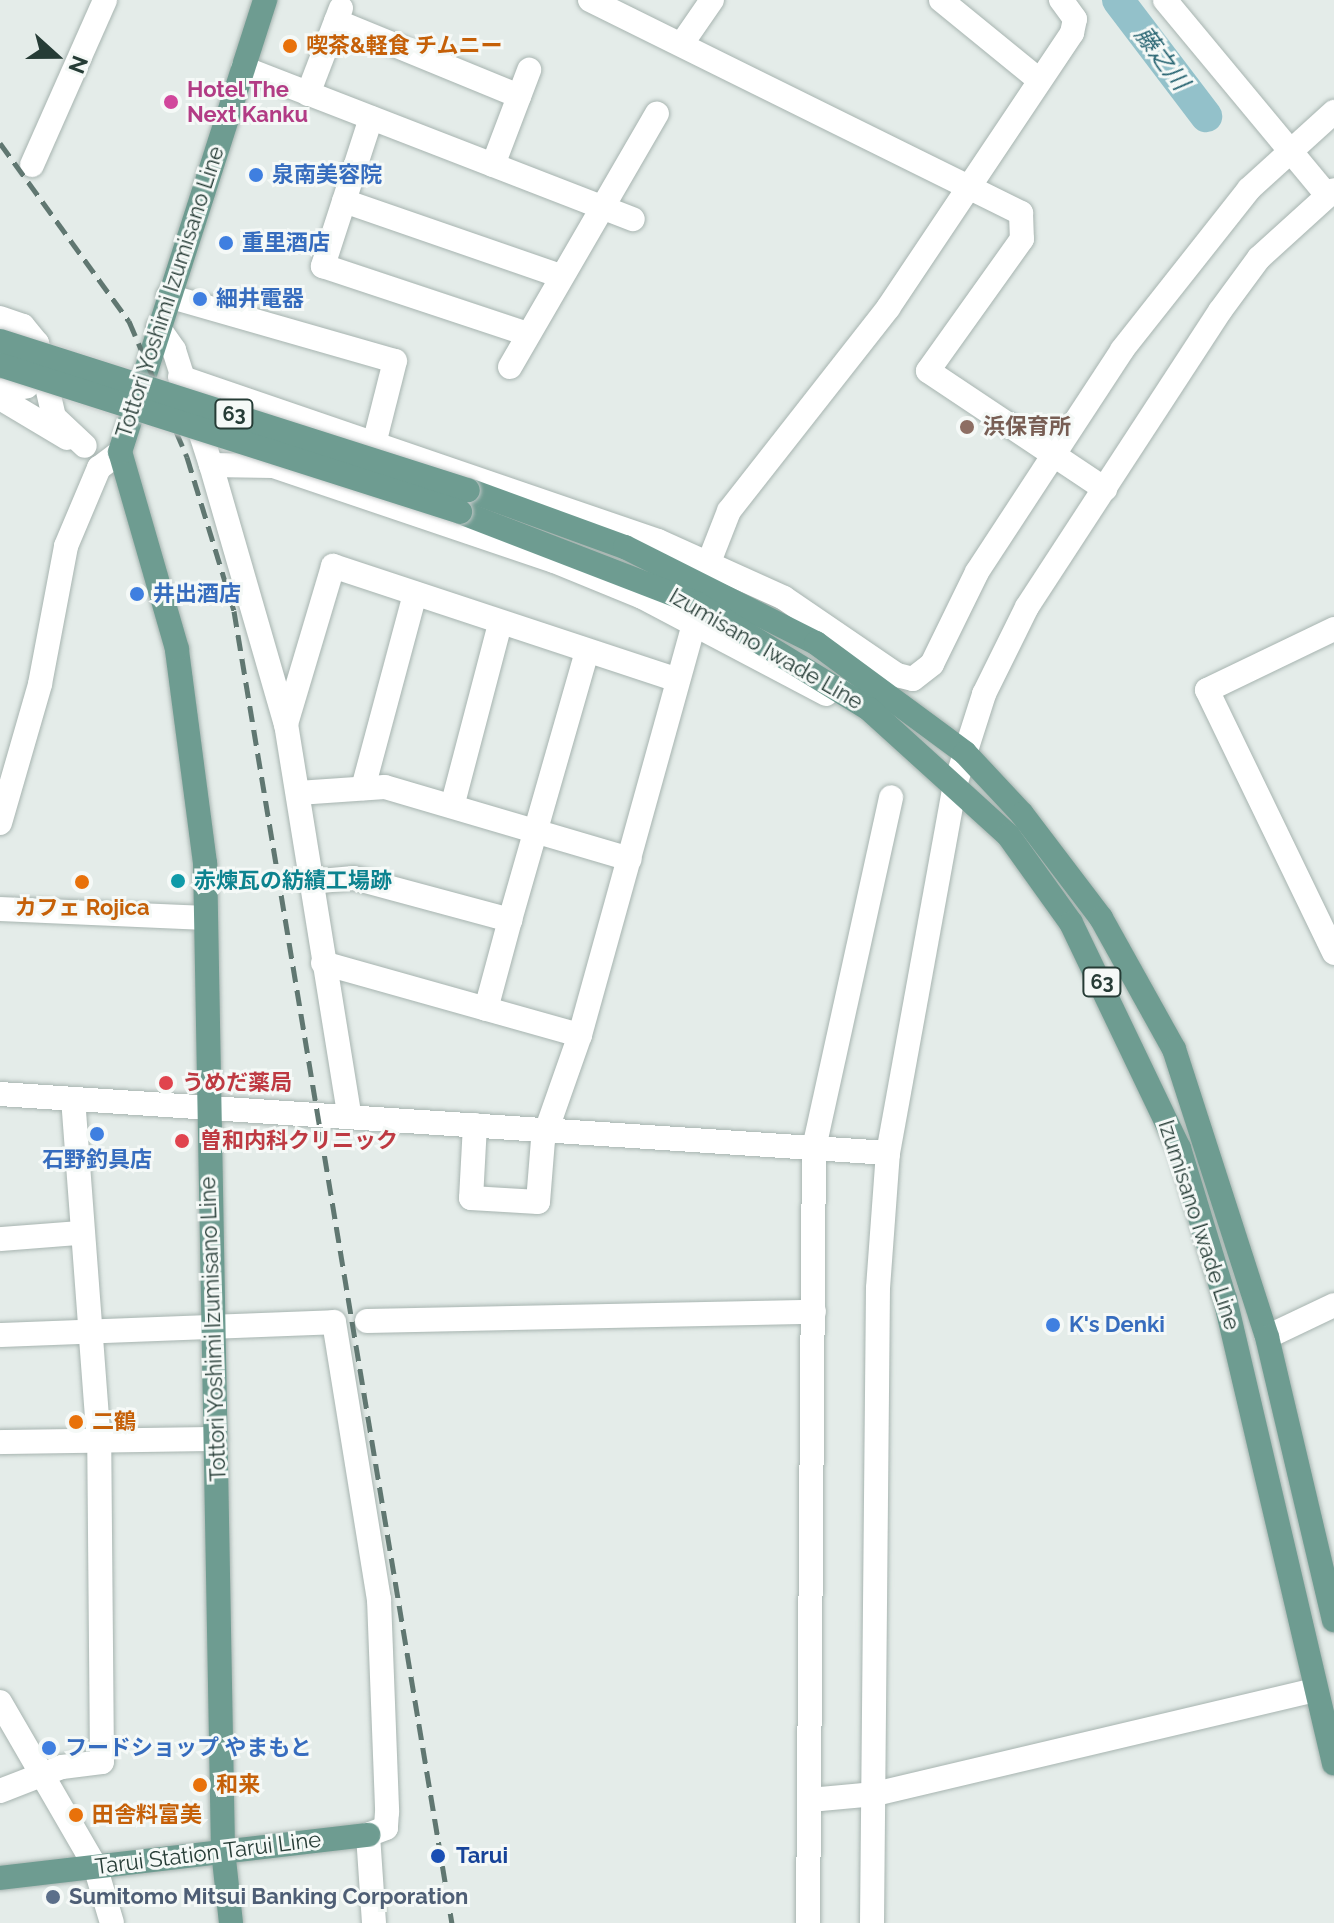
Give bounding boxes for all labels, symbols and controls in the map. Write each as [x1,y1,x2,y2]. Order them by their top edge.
north arrow [16,16,96,96]
water label: 藤之川 [1129,21,1195,95]
place label: 喫茶&軽食 チムニー [306,33,503,59]
marker: 喫茶&軽食 チムニー [281,37,299,55]
text: N [63,52,94,77]
place label: Hotel The Next Kanku [187,76,308,128]
marker: Hotel The Next Kanku [162,93,180,111]
street label: Tottori Yoshimi Izumisano Line [110,143,230,441]
place label: 泉南美容院 [272,162,382,188]
marker: 泉南美容院 [247,166,265,184]
place label: 重里酒店 [242,230,330,256]
marker: 重里酒店 [217,234,235,252]
place label: 細井電器 [216,286,304,312]
marker: 細井電器 [191,290,209,308]
road number: 63 [214,398,254,430]
place label: 浜保育所 [983,414,1071,440]
marker: 浜保育所 [958,418,976,436]
place label: 井出酒店 [153,581,241,607]
street label: Izumisano Iwade Line [665,583,867,715]
marker: 井出酒店 [128,585,146,603]
place label: 赤煉瓦の紡績工場跡 [194,868,392,894]
marker: 赤煉瓦の紡績工場跡 [169,872,187,890]
marker: カフェ Rojica [73,873,91,891]
place label: カフェ Rojica [14,895,150,921]
road number: 63 [1082,966,1122,998]
place label: うめだ薬局 [182,1070,292,1096]
marker: うめだ薬局 [157,1074,175,1092]
street label: Izumisano Iwade Line [1153,1117,1245,1333]
marker: 石野釣具店 [88,1125,106,1143]
place label: 曽和内科クリニック [200,1128,398,1154]
marker: 曽和内科クリニック [171,1130,193,1152]
place label: 石野釣具店 [42,1147,152,1173]
street label: Tottori Yoshimi Izumisano Line [194,1176,232,1482]
place label: K's Denki [1069,1312,1165,1338]
marker: K's Denki [1044,1316,1062,1334]
place label: 二鶴 [92,1409,136,1435]
marker: 二鶴 [67,1413,85,1431]
place label: フードショップ やまもと [65,1735,312,1761]
marker: フードショップ やまもと [40,1739,58,1757]
place label: 和来 [216,1772,260,1798]
marker: 和来 [191,1776,209,1794]
place label: 田舎料富美 [92,1802,202,1828]
marker: 田舎料富美 [67,1806,85,1824]
street label: Tarui Station Tarui Line [93,1826,323,1880]
place label: Tarui [456,1843,508,1869]
marker: Tarui [427,1845,449,1867]
place label: Sumitomo Mitsui Banking Corporation [69,1884,468,1910]
marker: Sumitomo Mitsui Banking Corporation [44,1888,62,1906]

